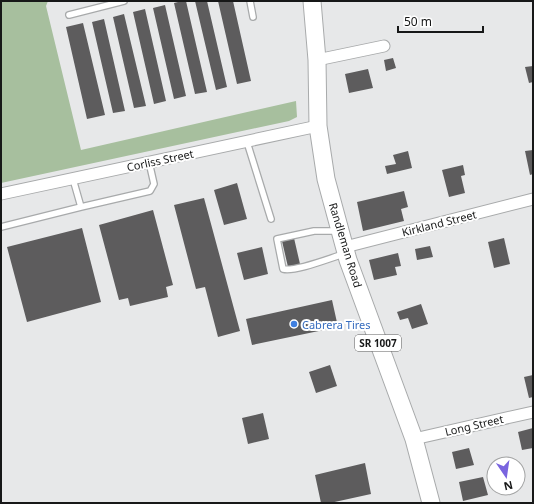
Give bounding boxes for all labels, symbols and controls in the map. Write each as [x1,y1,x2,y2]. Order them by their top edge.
scale bar [398,8,483,34]
text: 50 m [404,13,432,30]
street label: Corliss Street [125,146,195,174]
street label: Randleman Road [326,201,366,289]
street label: Kirkland Street [400,206,478,239]
place label: Cabrera Tires [302,317,371,332]
marker: Cabrera Tires [289,319,299,329]
road number: SR 1007 [355,335,401,351]
street label: Long Street [443,411,505,439]
north arrow [486,456,526,496]
text: N [502,478,514,495]

